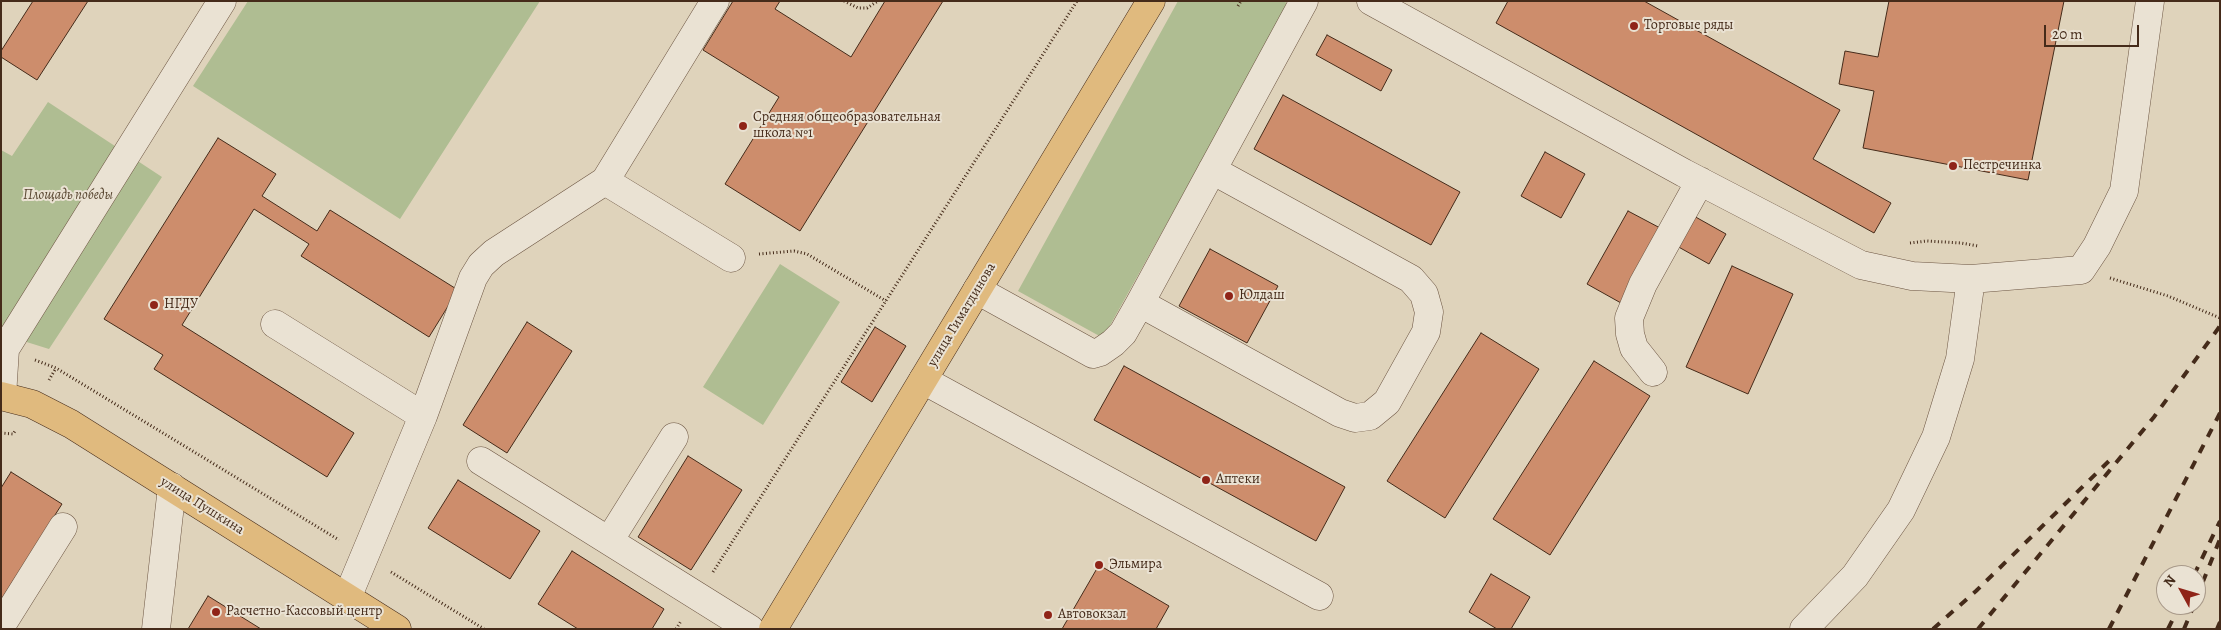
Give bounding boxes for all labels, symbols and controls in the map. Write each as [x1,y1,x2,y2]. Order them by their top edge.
scale bar [2046,15,2141,47]
place label: Торговые ряды [1644,18,1733,34]
marker: Торговые ряды [1628,20,1640,32]
text: 20 m [2052,24,2083,44]
place label: Средняя общеобразовательная школа №1 [753,110,941,142]
marker: Средняя общеобразовательная школа №1 [737,120,749,132]
place label: Пестречинка [1963,158,2042,174]
marker: Пестречинка [1947,160,1959,172]
park label: Площадь победы [23,188,113,204]
street label: улица Гиматдинова [924,260,1000,370]
place label: Юлдаш [1239,288,1285,304]
marker: Юлдаш [1223,290,1235,302]
place label: НГДУ [164,297,198,313]
marker: НГДУ [148,299,160,311]
place label: Аптеки [1216,472,1260,488]
street label: улица Пушкина [157,473,247,539]
marker: Аптеки [1200,474,1212,486]
place label: Эльмира [1109,557,1162,573]
marker: Эльмира [1093,559,1105,571]
north arrow [2156,565,2206,615]
text: N [2159,571,2180,591]
place label: Расчетно-Кассовый центр [226,604,382,620]
marker: Расчетно-Кассовый центр [210,606,222,618]
place label: Автовокзал [1058,607,1126,623]
marker: Автовокзал [1042,609,1054,621]

